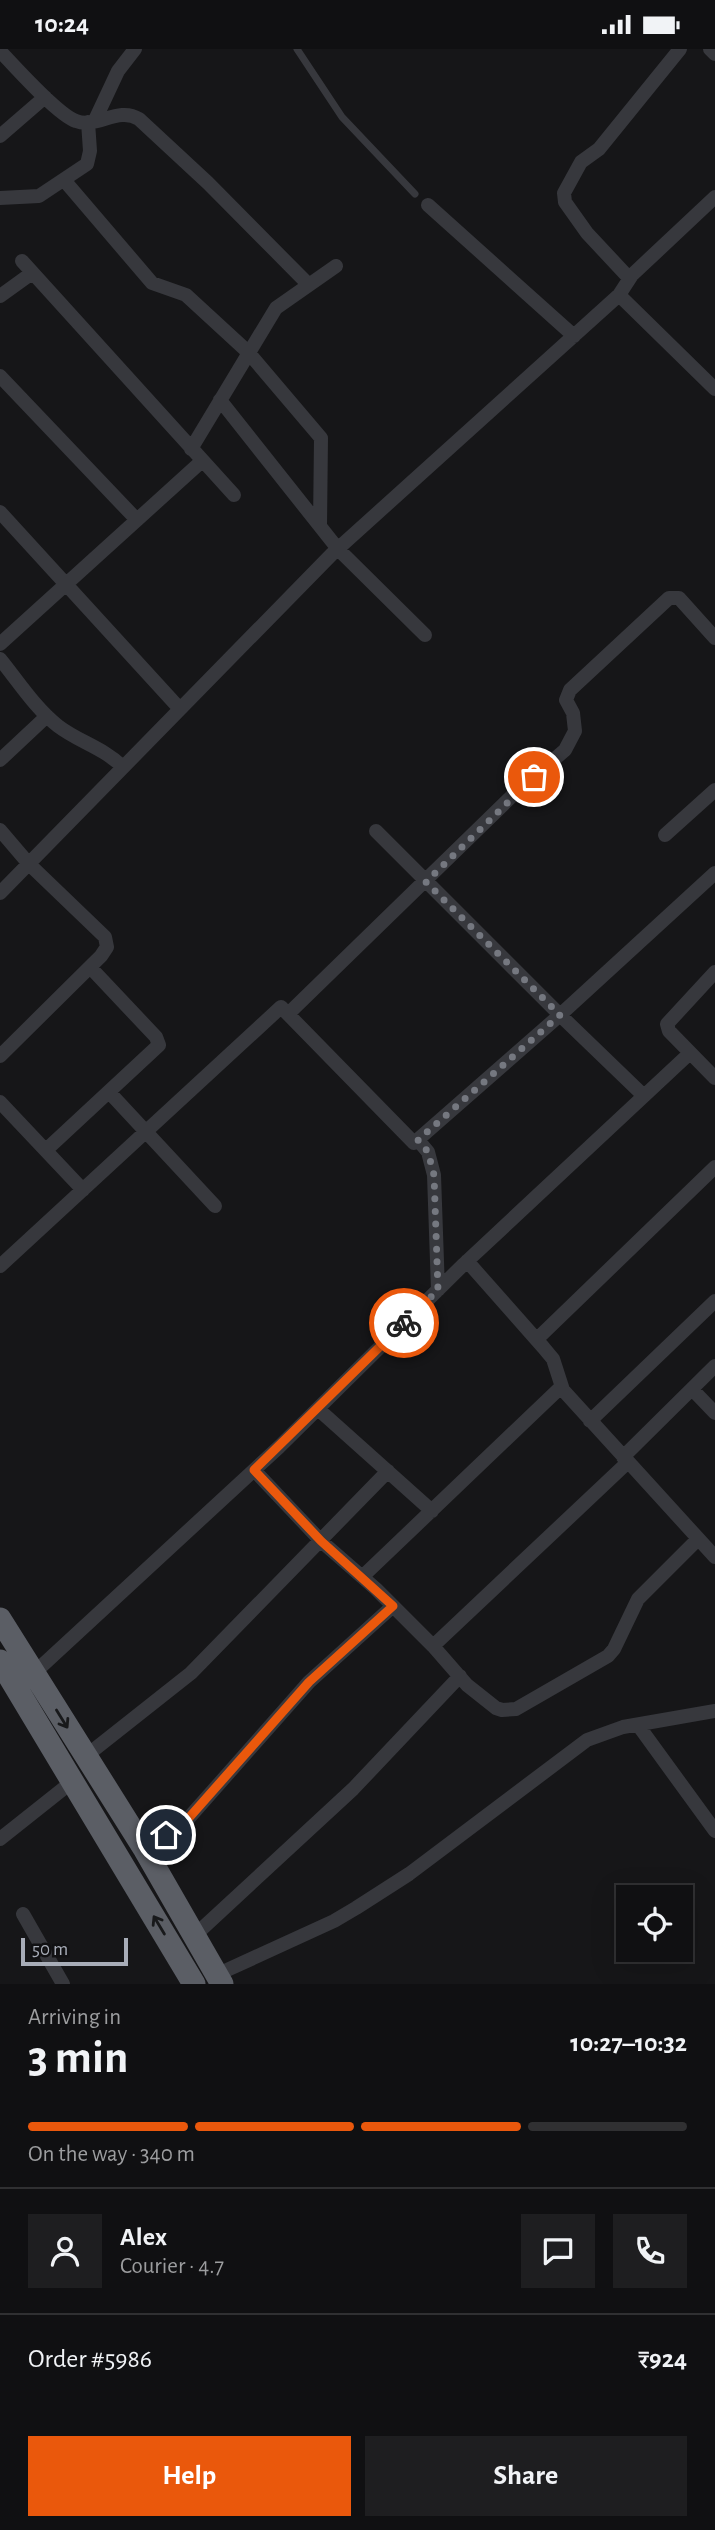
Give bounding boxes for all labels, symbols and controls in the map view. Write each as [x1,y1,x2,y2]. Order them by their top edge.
text: 10:24 [35,11,89,37]
pin [504,747,564,807]
icon: bag [515,758,553,796]
courier [369,1288,439,1358]
icon: bike [385,1304,423,1342]
one-way arrow [55,1708,69,1728]
pin [136,1805,196,1865]
icon: home [147,1816,185,1854]
map controls [616,1885,693,1962]
button: locate [616,1885,693,1962]
one-way arrow [152,1916,166,1936]
scale bar [21,1935,128,1967]
text: 50 m [32,1940,68,1959]
text: Arriving in [28,2006,121,2029]
text: 10:27–10:32 [570,2030,687,2056]
text: 3 min [28,2035,128,2081]
text: On the way · 340 m [28,2143,195,2166]
button: person [28,2214,102,2288]
button: chat [521,2214,595,2288]
button: phone [613,2214,687,2288]
text: Alex [120,2224,167,2250]
text: Courier · 4.7 [120,2255,224,2278]
text: Order #5986 [28,2346,152,2372]
text: ₹924 [638,2346,687,2372]
button: Help [28,2436,351,2516]
button: Share [365,2436,687,2516]

